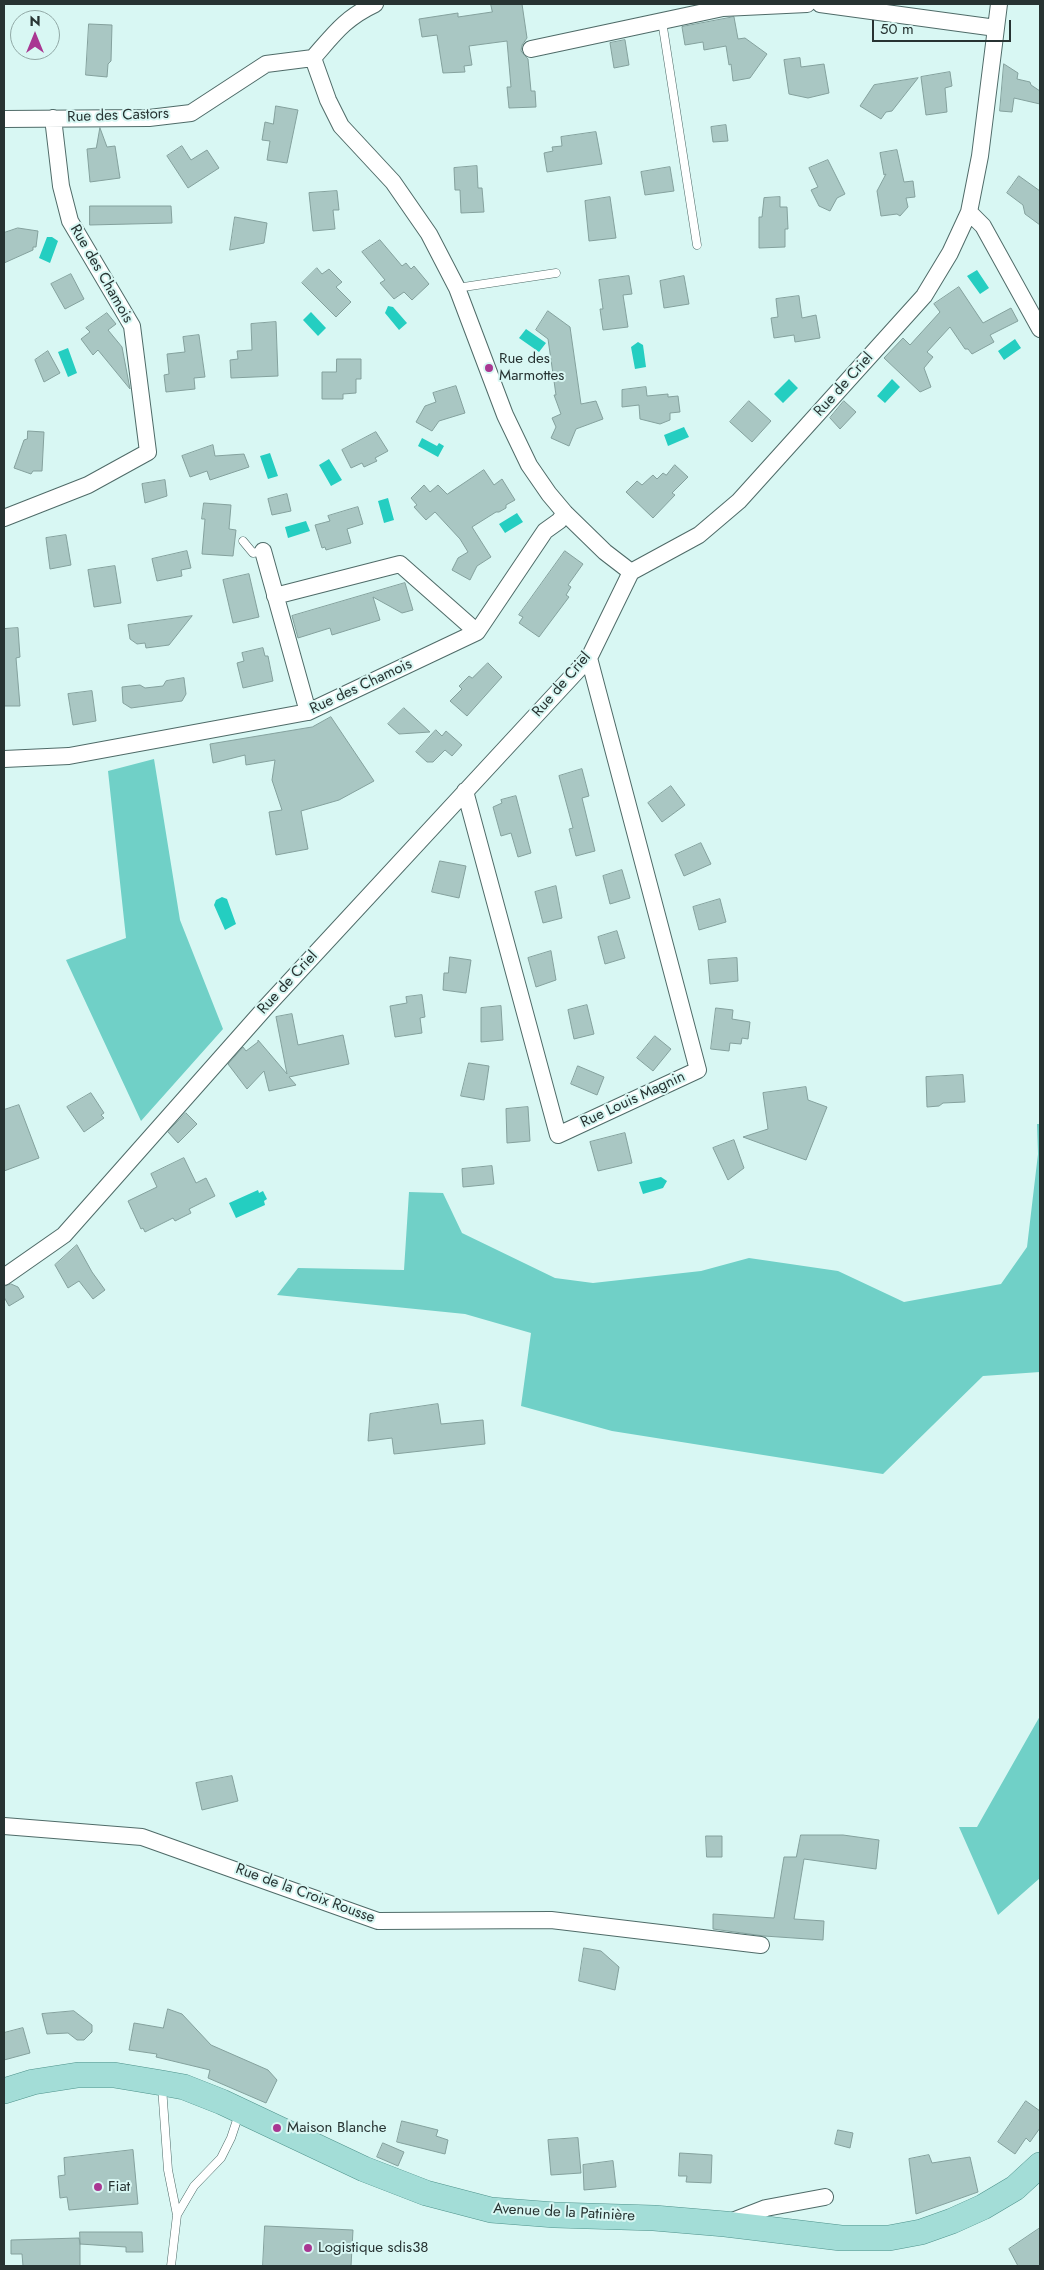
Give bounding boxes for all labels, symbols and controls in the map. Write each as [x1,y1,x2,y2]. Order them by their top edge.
north arrow [10,10,60,60]
scale bar [874,10,1013,42]
text: N [29,11,41,31]
text: 50 m [880,18,914,40]
street label: Rue des Castors [67,105,169,127]
street label: Rue des Chamois [66,222,136,326]
street label: Rue de Criel [811,349,877,421]
place label: Rue des Marmottes [499,350,564,385]
marker: Rue des Marmottes [483,362,495,374]
street label: Rue de Criel [529,649,595,721]
street label: Rue des Chamois [307,655,415,719]
street label: Rue de Criel [254,948,322,1018]
street label: Rue Louis Magnin [578,1068,688,1132]
street label: Rue de la Croix Rousse [233,1860,377,1928]
place label: Maison Blanche [287,2119,387,2137]
marker: Maison Blanche [271,2122,283,2134]
place label: Fiat [108,2178,130,2196]
marker: Fiat [92,2181,104,2193]
street label: Avenue de la Patinière [493,2200,635,2226]
place label: Logistique sdis38 [318,2239,429,2257]
marker: Logistique sdis38 [302,2242,314,2254]

